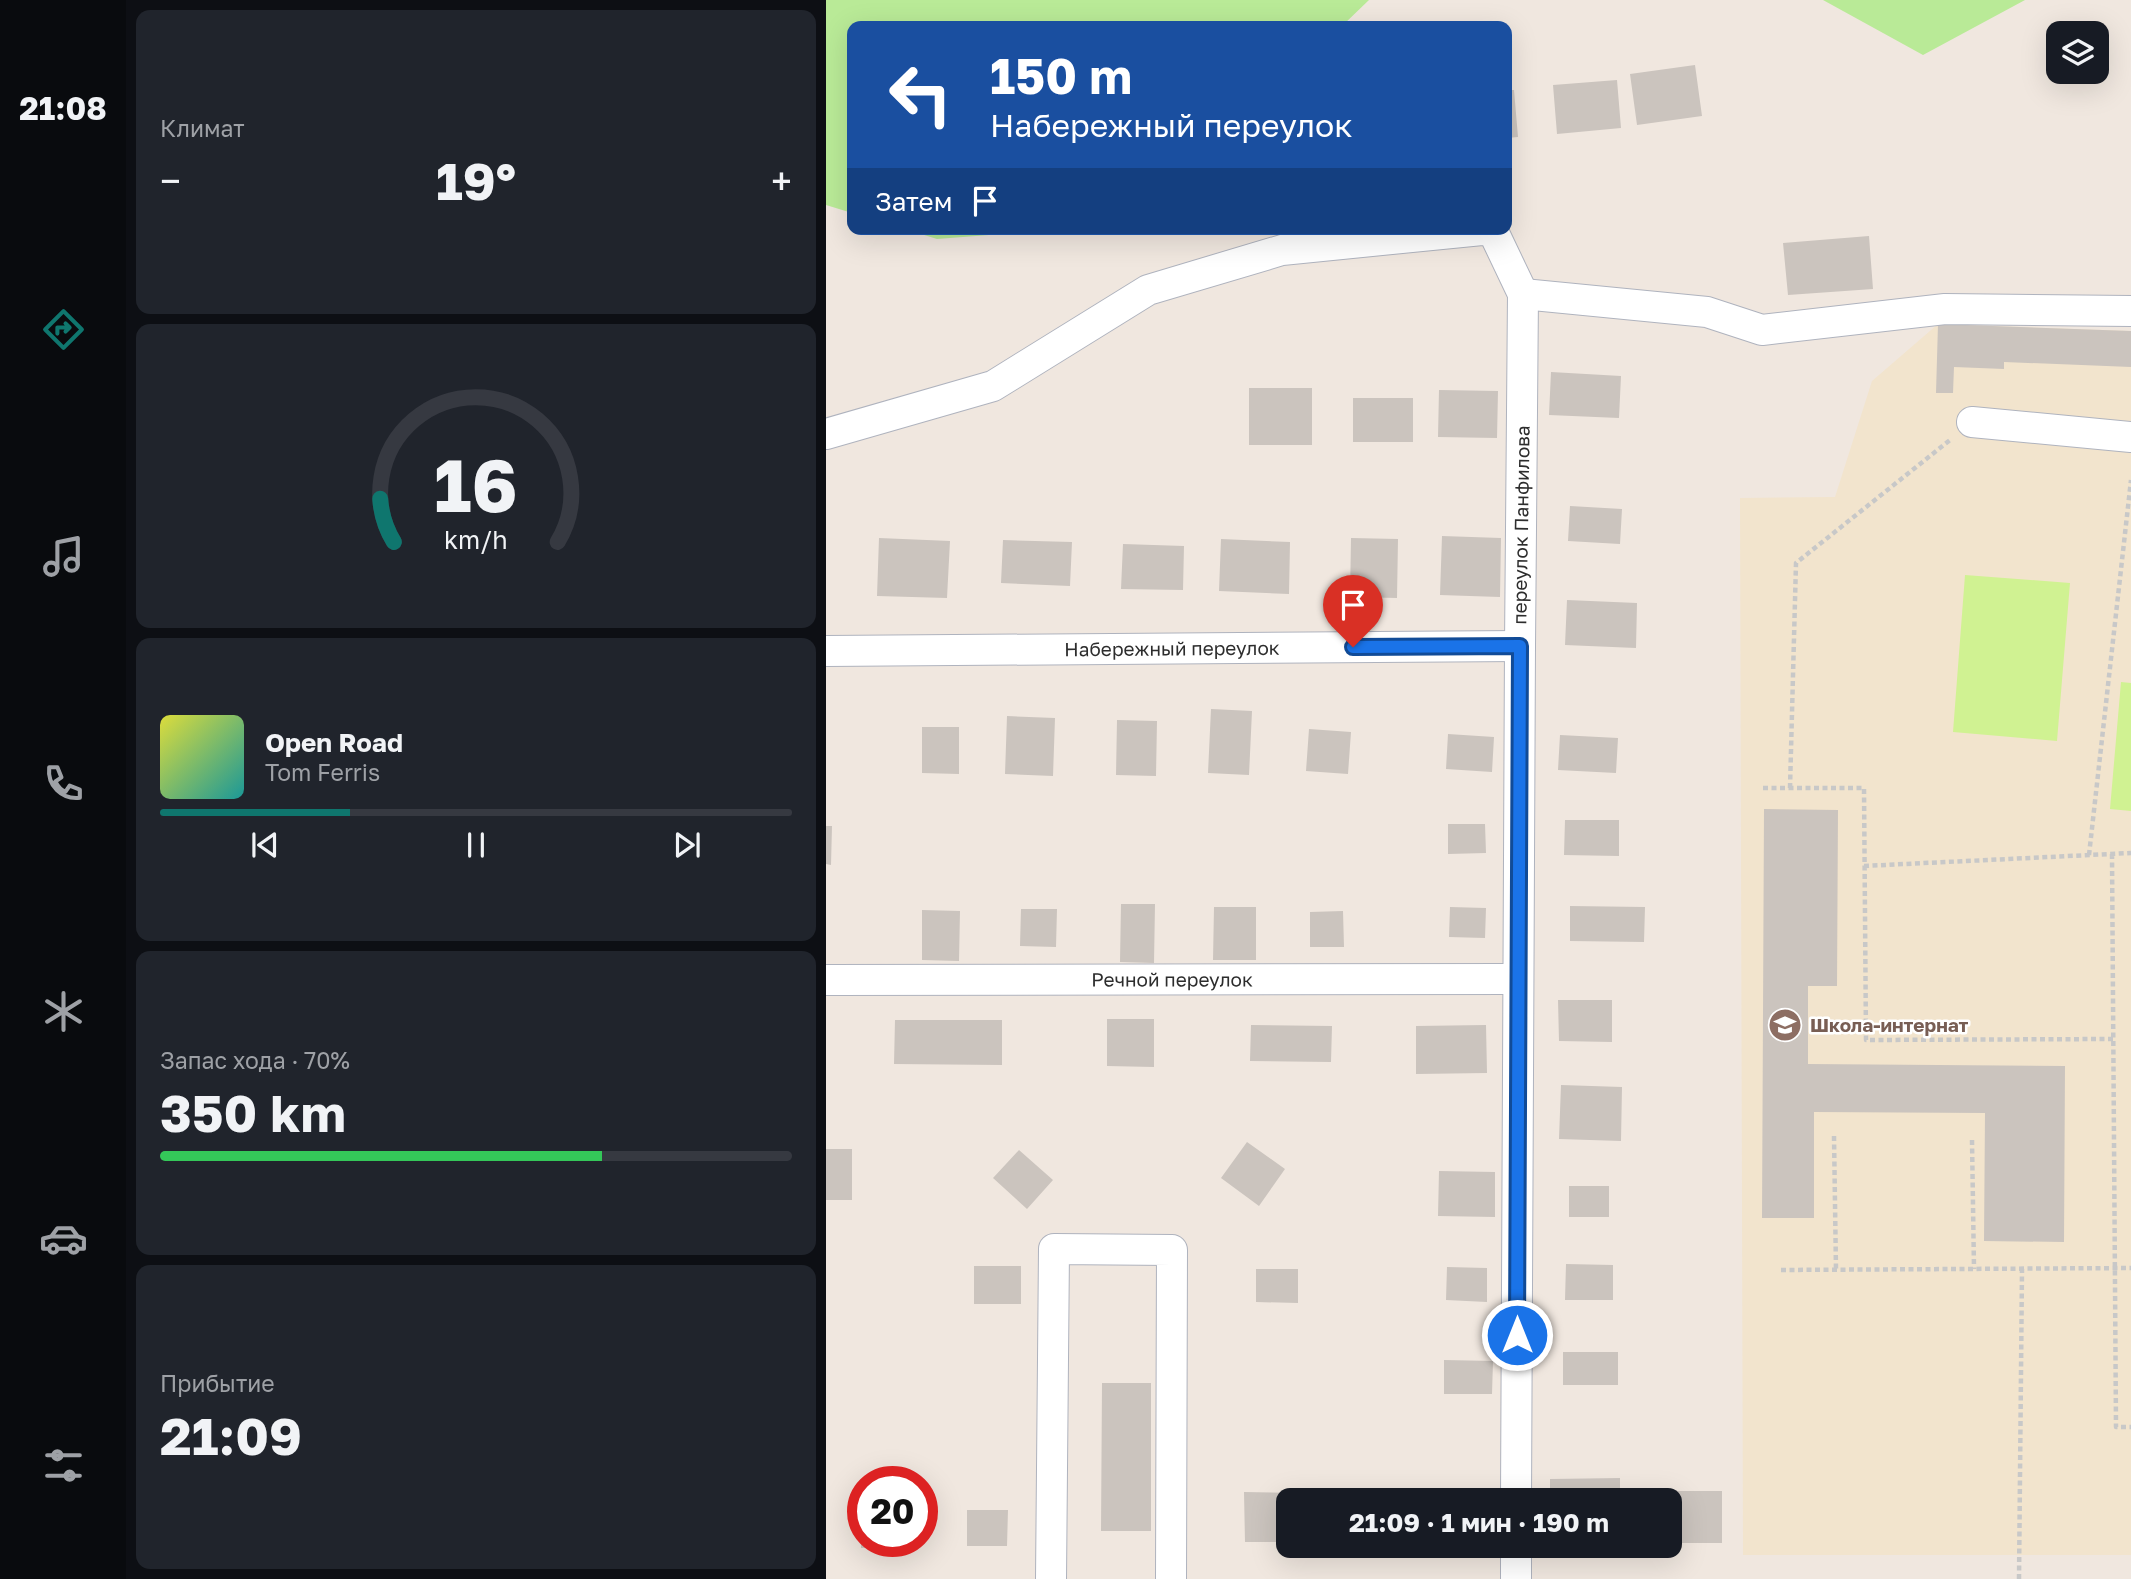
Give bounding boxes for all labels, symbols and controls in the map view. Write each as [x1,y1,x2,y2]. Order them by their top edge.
map controls [2046,21,2109,84]
button: layers [2046,21,2109,84]
text: 150 m [990,46,1132,105]
icon: left [875,49,966,140]
text: 21:08 [19,89,107,127]
text: Набережный переулок [990,106,1353,144]
text: Климат [160,114,245,142]
text: 19° [436,149,516,211]
text: − [160,158,181,203]
text: + [771,158,792,203]
icon: arrive [966,182,1004,220]
text: Затем [875,186,952,217]
icon: directions [39,305,88,354]
street label: переулок Панфилова [1507,425,1534,625]
text: 16 [434,441,518,528]
text: km/h [444,523,508,554]
icon: music [39,532,88,581]
pin [1323,575,1383,647]
icon: arrive [1334,586,1372,624]
street label: Набережный переулок [1064,636,1280,660]
text: Open Road [265,727,403,758]
text: Tom Ferris [265,758,380,786]
icon: phone [39,759,88,808]
icon: previous [246,826,284,864]
icon: pause [457,826,495,864]
icon: next [668,826,706,864]
street label: Речной переулок [1091,967,1253,991]
icon: climate [39,987,88,1036]
school or university icon: Школа-интернат [1766,1006,1804,1044]
place label: Школа-интернат [1810,1013,1969,1036]
text: Запас хода · 70% [160,1046,350,1074]
text: 350 km [160,1081,346,1143]
icon: car [39,1214,88,1263]
position arrow [1480,1298,1554,1372]
text: Прибытие [160,1369,275,1397]
text: 21:09 [160,1404,302,1466]
icon: filters [39,1441,88,1490]
speed limit sign: 20 [847,1466,938,1557]
text: 21:09 · 1 мин · 190 m [1349,1507,1609,1538]

